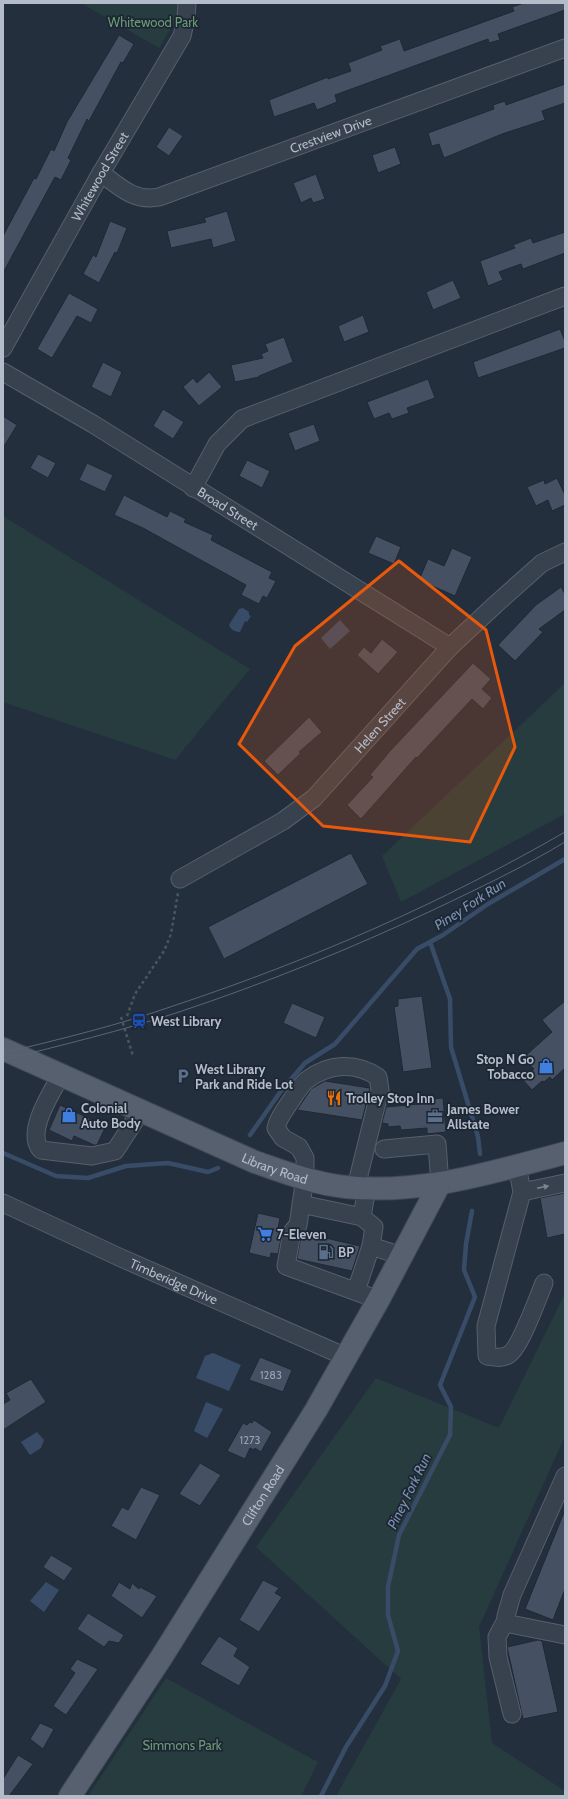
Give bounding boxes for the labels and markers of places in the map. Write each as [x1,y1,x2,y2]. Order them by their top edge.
station icon: West Library [130,1012,148,1030]
place label: West Library [151,1013,222,1029]
place label: Stop N Go Tobacco [476,1051,535,1082]
shop icon: Stop N Go Tobacco [537,1057,555,1075]
place label: West Library Park and Ride Lot [195,1061,294,1092]
parking icon: West Library Park and Ride Lot [174,1067,192,1085]
restaurant icon: Trolley Stop Inn [325,1089,343,1107]
place label: Trolley Stop Inn [346,1090,435,1106]
place label: Colonial Auto Body [81,1100,141,1131]
place label: James Bower Allstate [446,1101,520,1132]
shop icon: Colonial Auto Body [60,1106,78,1124]
office icon: James Bower Allstate [426,1107,444,1125]
supermarket icon: 7-Eleven [256,1225,274,1243]
place label: 7-Eleven [277,1226,326,1242]
fuel station icon: BP [317,1243,335,1261]
place label: BP [338,1244,354,1260]

